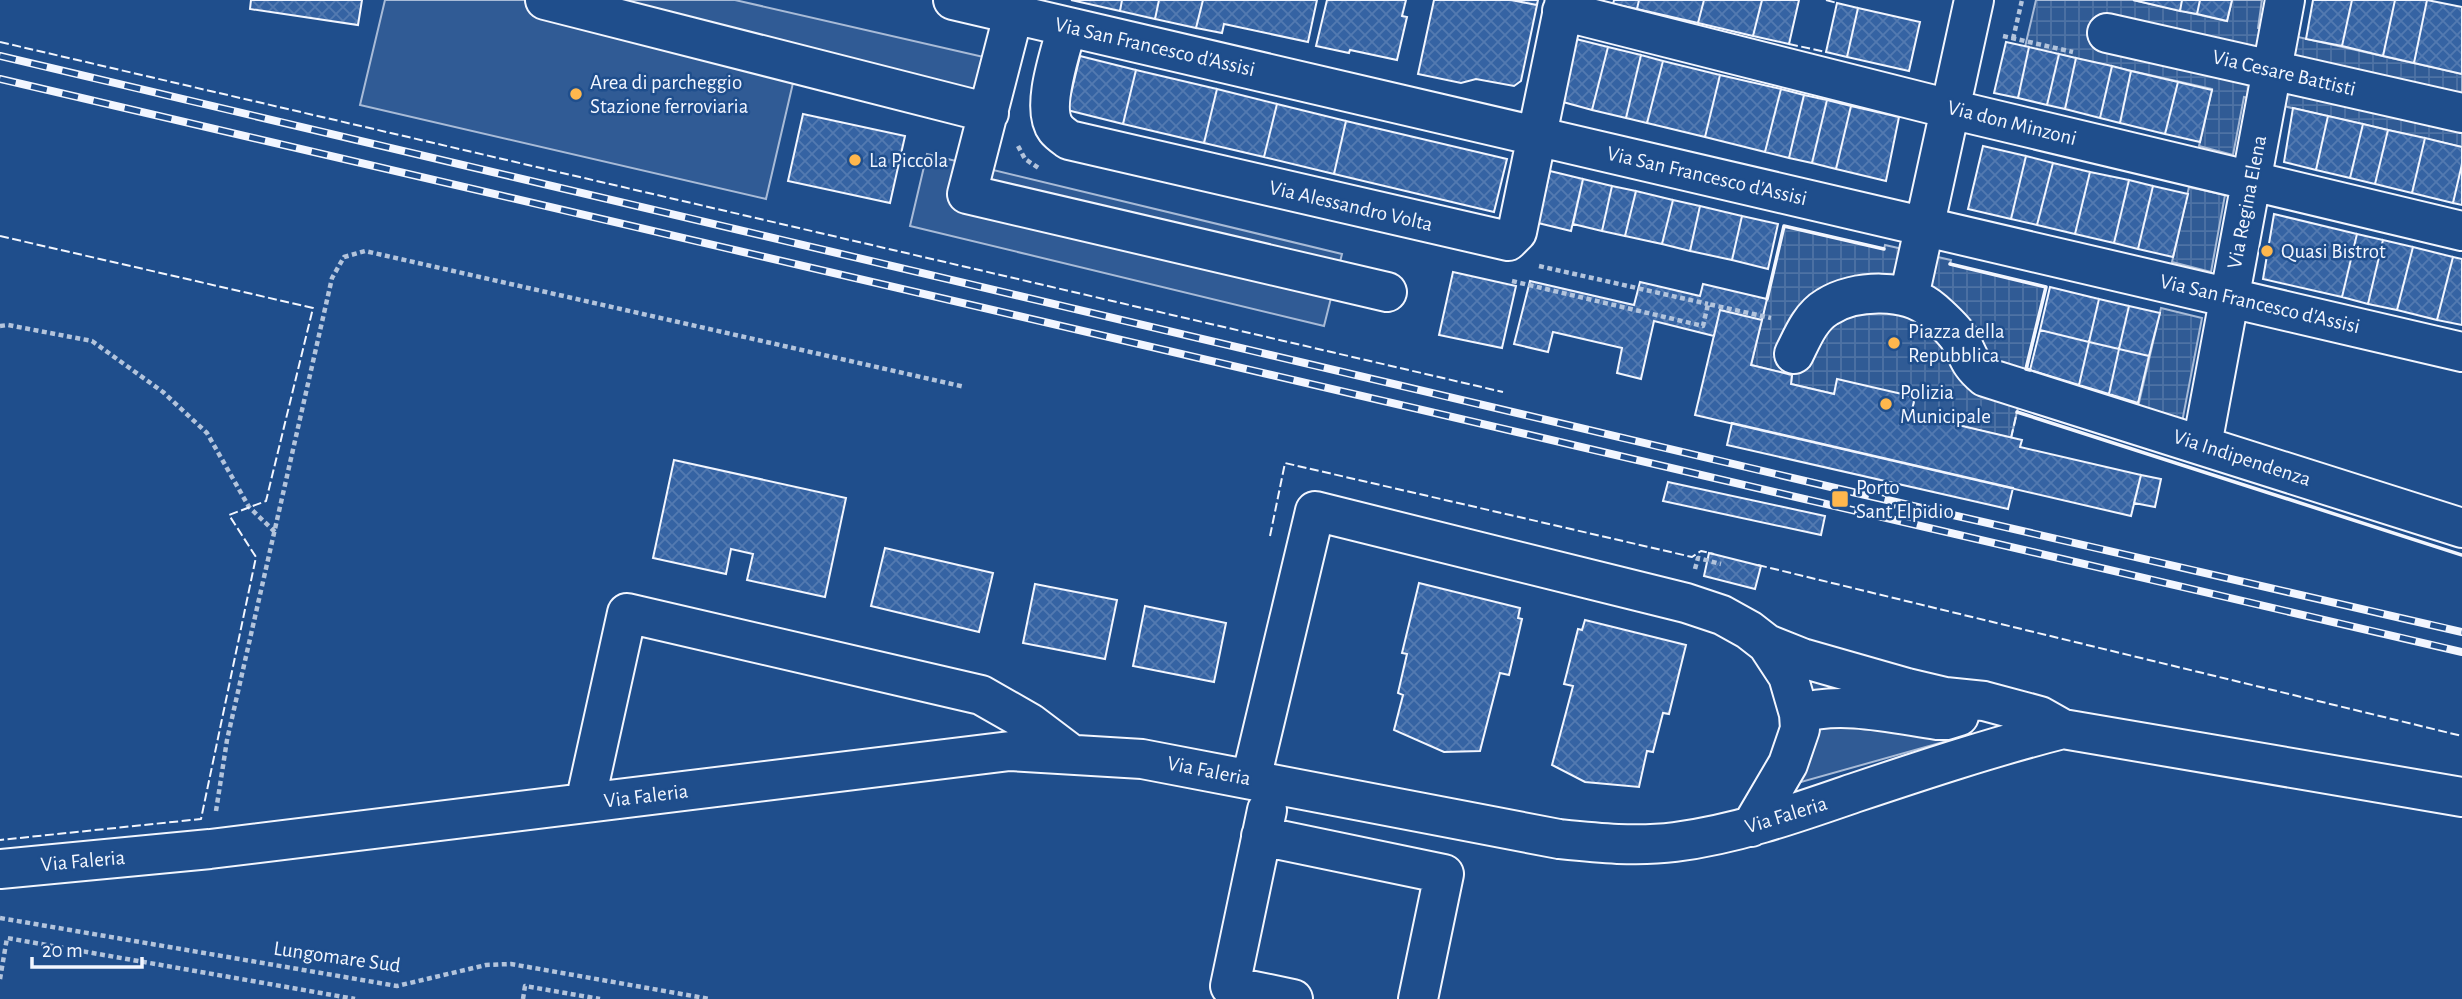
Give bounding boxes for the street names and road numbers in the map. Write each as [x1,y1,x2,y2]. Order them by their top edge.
street label: Via San Francesco d'Assisi [1053,14,1257,80]
street label: Via Cesare Battisti [2210,46,2358,100]
street label: Via don Minzoni [1945,97,2079,149]
street label: Via Regina Elena [2224,133,2270,270]
street label: Via San Francesco d'Assisi [1605,143,1809,209]
street label: Via Alessandro Volta [1267,177,1435,235]
street label: Via San Francesco d'Assisi [2158,271,2362,337]
street label: Via Indipendenza [2171,426,2314,490]
street label: Via Faleria [1165,753,1253,789]
street label: Via Faleria [603,780,690,812]
street label: Via Faleria [1742,792,1830,837]
street label: Via Faleria [40,847,126,875]
street label: Lungomare Sud [272,938,402,976]

